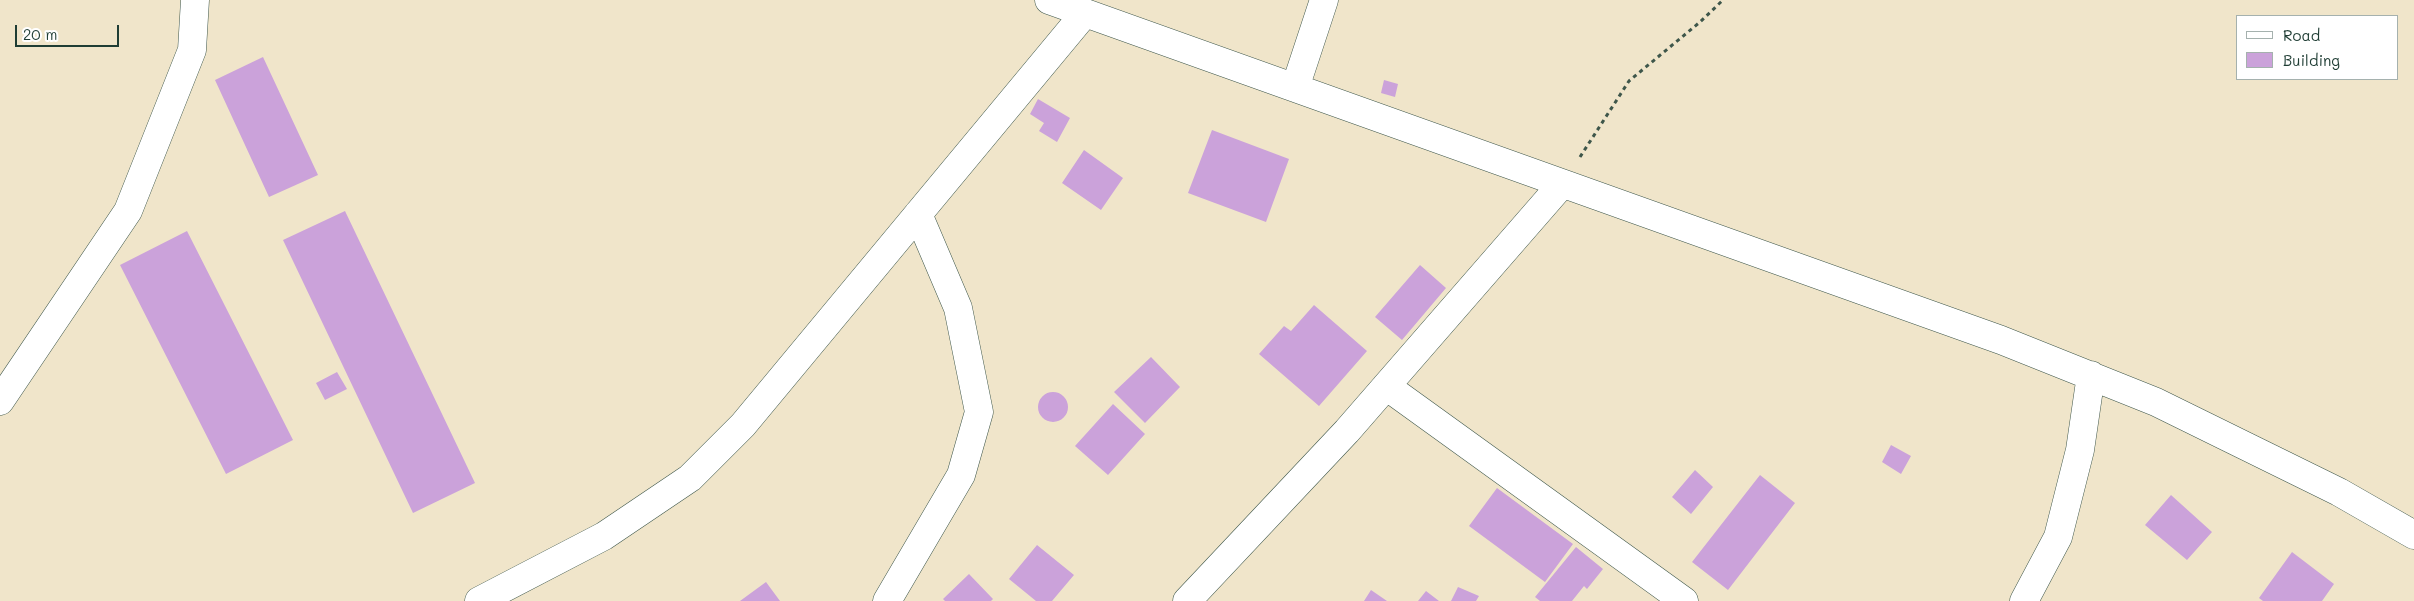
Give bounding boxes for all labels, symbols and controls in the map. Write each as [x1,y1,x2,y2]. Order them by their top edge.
scale bar [18,15,121,47]
legend [2236,15,2399,80]
text: 20 m [23,24,57,44]
text: Road [2283,25,2320,45]
text: Building [2283,50,2340,70]

